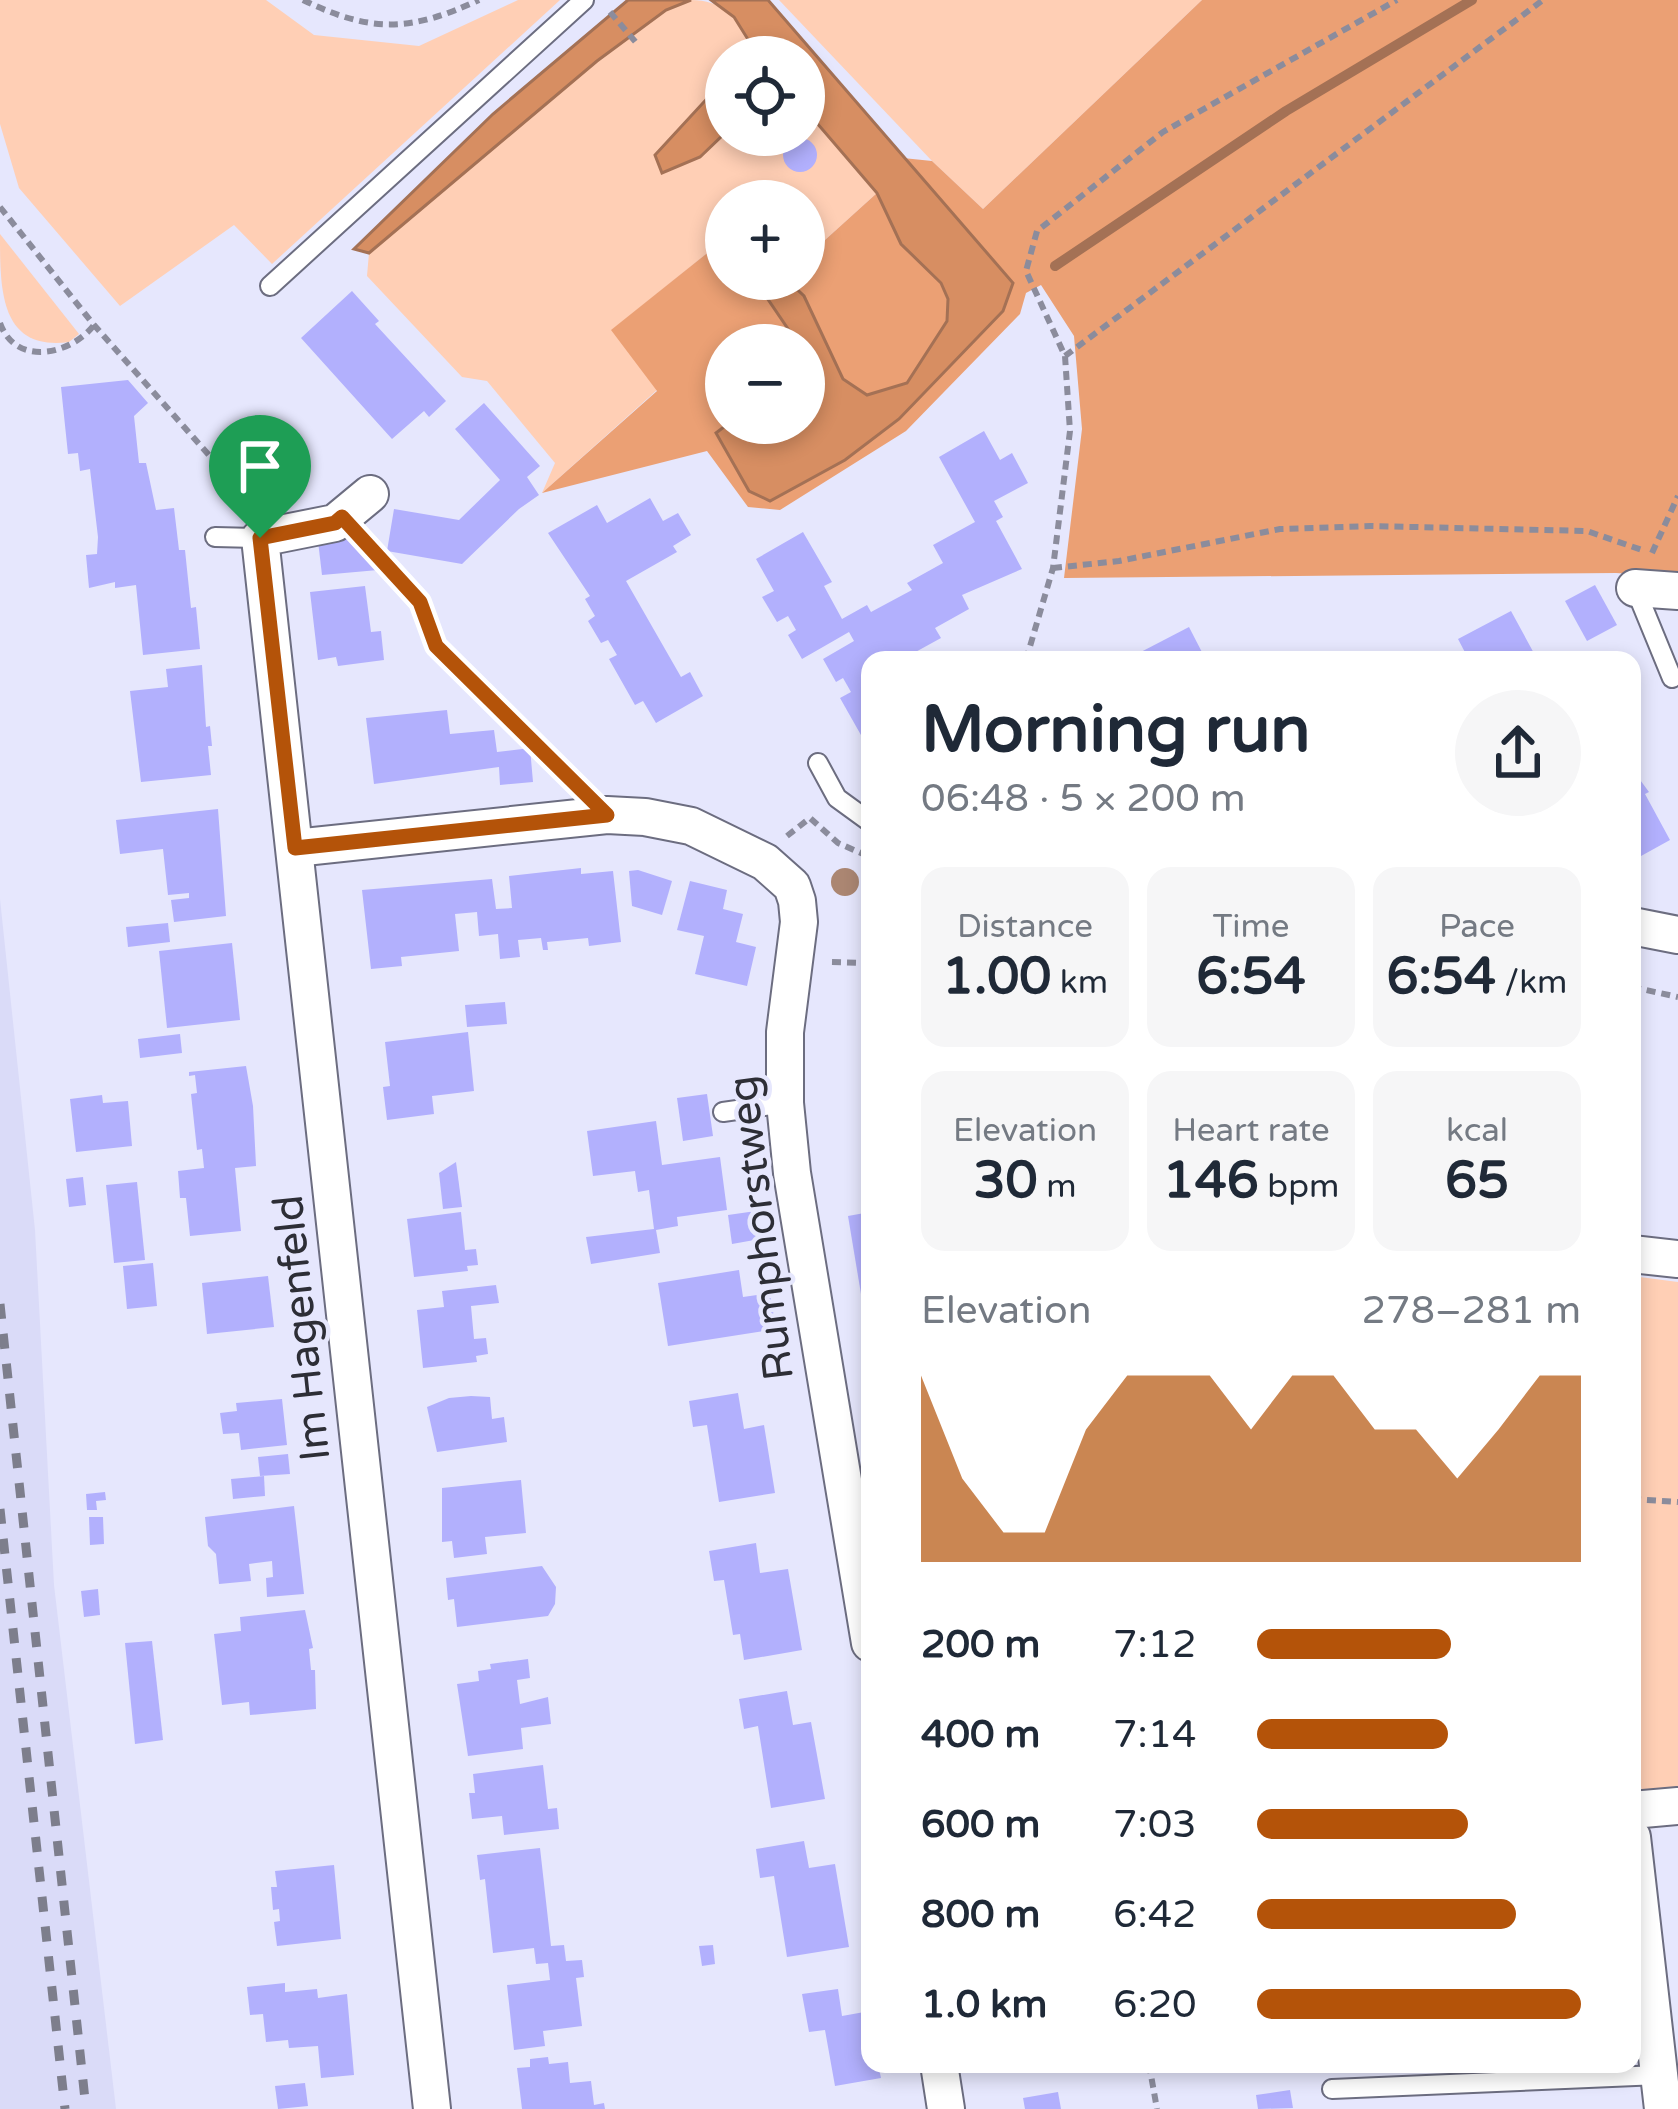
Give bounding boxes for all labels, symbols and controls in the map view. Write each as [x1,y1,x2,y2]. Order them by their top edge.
map controls [705,36,825,444]
button: locate [705,36,825,156]
button: + [705,180,825,300]
button: − [705,324,825,444]
pin [209,415,311,538]
icon: arrive [227,433,293,499]
text: Morning run [921,690,1311,770]
button: share [1455,690,1581,816]
text: 06:48 · 5 × 200 m [921,775,1246,822]
text: Distance [957,907,1093,946]
text: Time [1213,907,1289,946]
text: Pace [1439,907,1515,946]
text: 1.00 [942,946,1051,1008]
text: 6:54 [1196,946,1306,1008]
text: 6:54 [1387,946,1496,1008]
text: km [1051,963,1108,1002]
text: /km [1496,963,1567,1002]
street label: Rumphorstweg [717,1073,805,1383]
text: Elevation [953,1111,1097,1150]
text: Heart rate [1172,1111,1330,1150]
text: kcal [1446,1111,1508,1150]
text: 30 [974,1150,1038,1212]
text: 146 [1163,1150,1259,1212]
text: 65 [1445,1150,1509,1212]
text: m [1038,1167,1076,1206]
text: bpm [1259,1167,1339,1206]
street label: Im Hagenfeld [263,1192,341,1464]
text: Elevation [921,1287,1091,1334]
text: 278–281 m [1361,1287,1581,1334]
text: 200 m [921,1621,1040,1668]
text: 7:12 [1113,1621,1197,1668]
text: 400 m [921,1711,1040,1758]
text: 7:14 [1113,1711,1197,1758]
text: 600 m [921,1801,1040,1848]
text: 7:03 [1113,1801,1197,1848]
text: 800 m [921,1891,1040,1938]
text: 6:42 [1113,1891,1197,1938]
text: 1.0 km [921,1981,1047,2028]
text: 6:20 [1113,1981,1197,2028]

